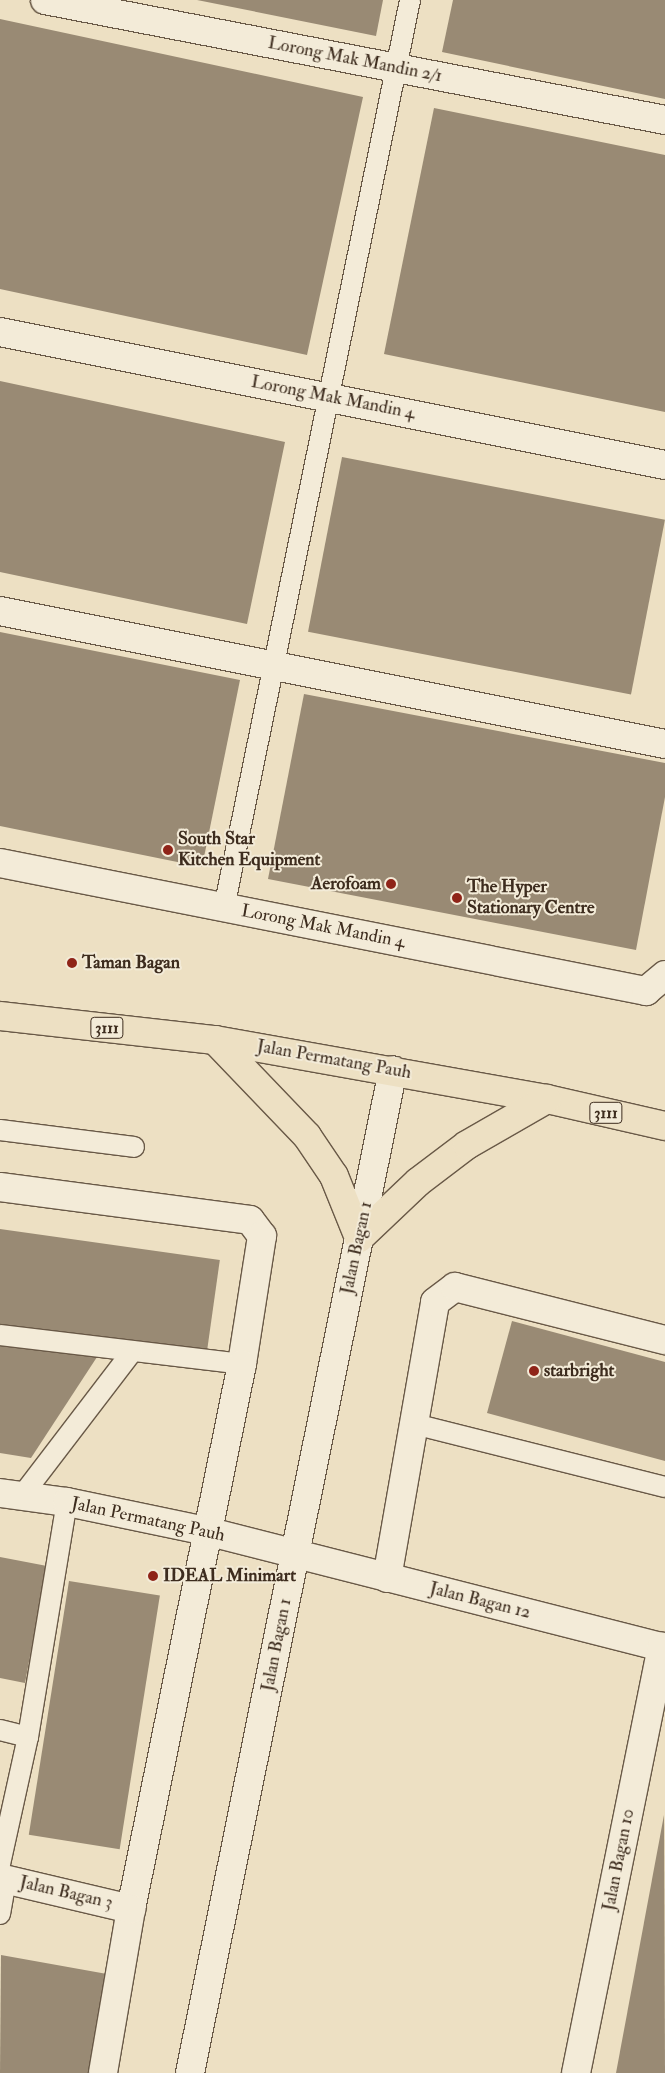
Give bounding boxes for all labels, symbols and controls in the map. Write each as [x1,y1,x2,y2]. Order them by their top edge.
street label: Lorong Mak Mandin 2/1 [266,33,444,87]
street label: Lorong Mak Mandin 4 [249,372,417,424]
place label: South Star Kitchen Equipment [178,829,320,872]
marker: South Star Kitchen Equipment [162,844,174,856]
place label: Aerofoam [311,873,381,895]
place label: The Hyper Stationary Centre [467,877,594,920]
marker: Aerofoam [385,878,397,890]
marker: The Hyper Stationary Centre [451,892,463,904]
street label: Lorong Mak Mandin 4 [239,901,407,953]
place label: Taman Bagan [82,952,180,974]
marker: Taman Bagan [66,957,78,969]
road number: 3111 [90,1014,124,1042]
street label: Jalan Permatang Pauh [255,1036,413,1084]
road number: 3111 [588,1100,624,1126]
street label: Jalan Bagan 1 [337,1200,377,1296]
place label: starbright [544,1360,614,1382]
marker: starbright [528,1365,540,1377]
street label: Jalan Permatang Pauh [69,1493,227,1547]
place label: IDEAL Minimart [163,1565,296,1587]
marker: IDEAL Minimart [147,1570,159,1582]
street label: Jalan Bagan 12 [427,1578,533,1624]
street label: Jalan Bagan 1 [257,1597,297,1693]
street label: Jalan Bagan 10 [599,1807,639,1913]
street label: Jalan Bagan 3 [17,1872,115,1914]

